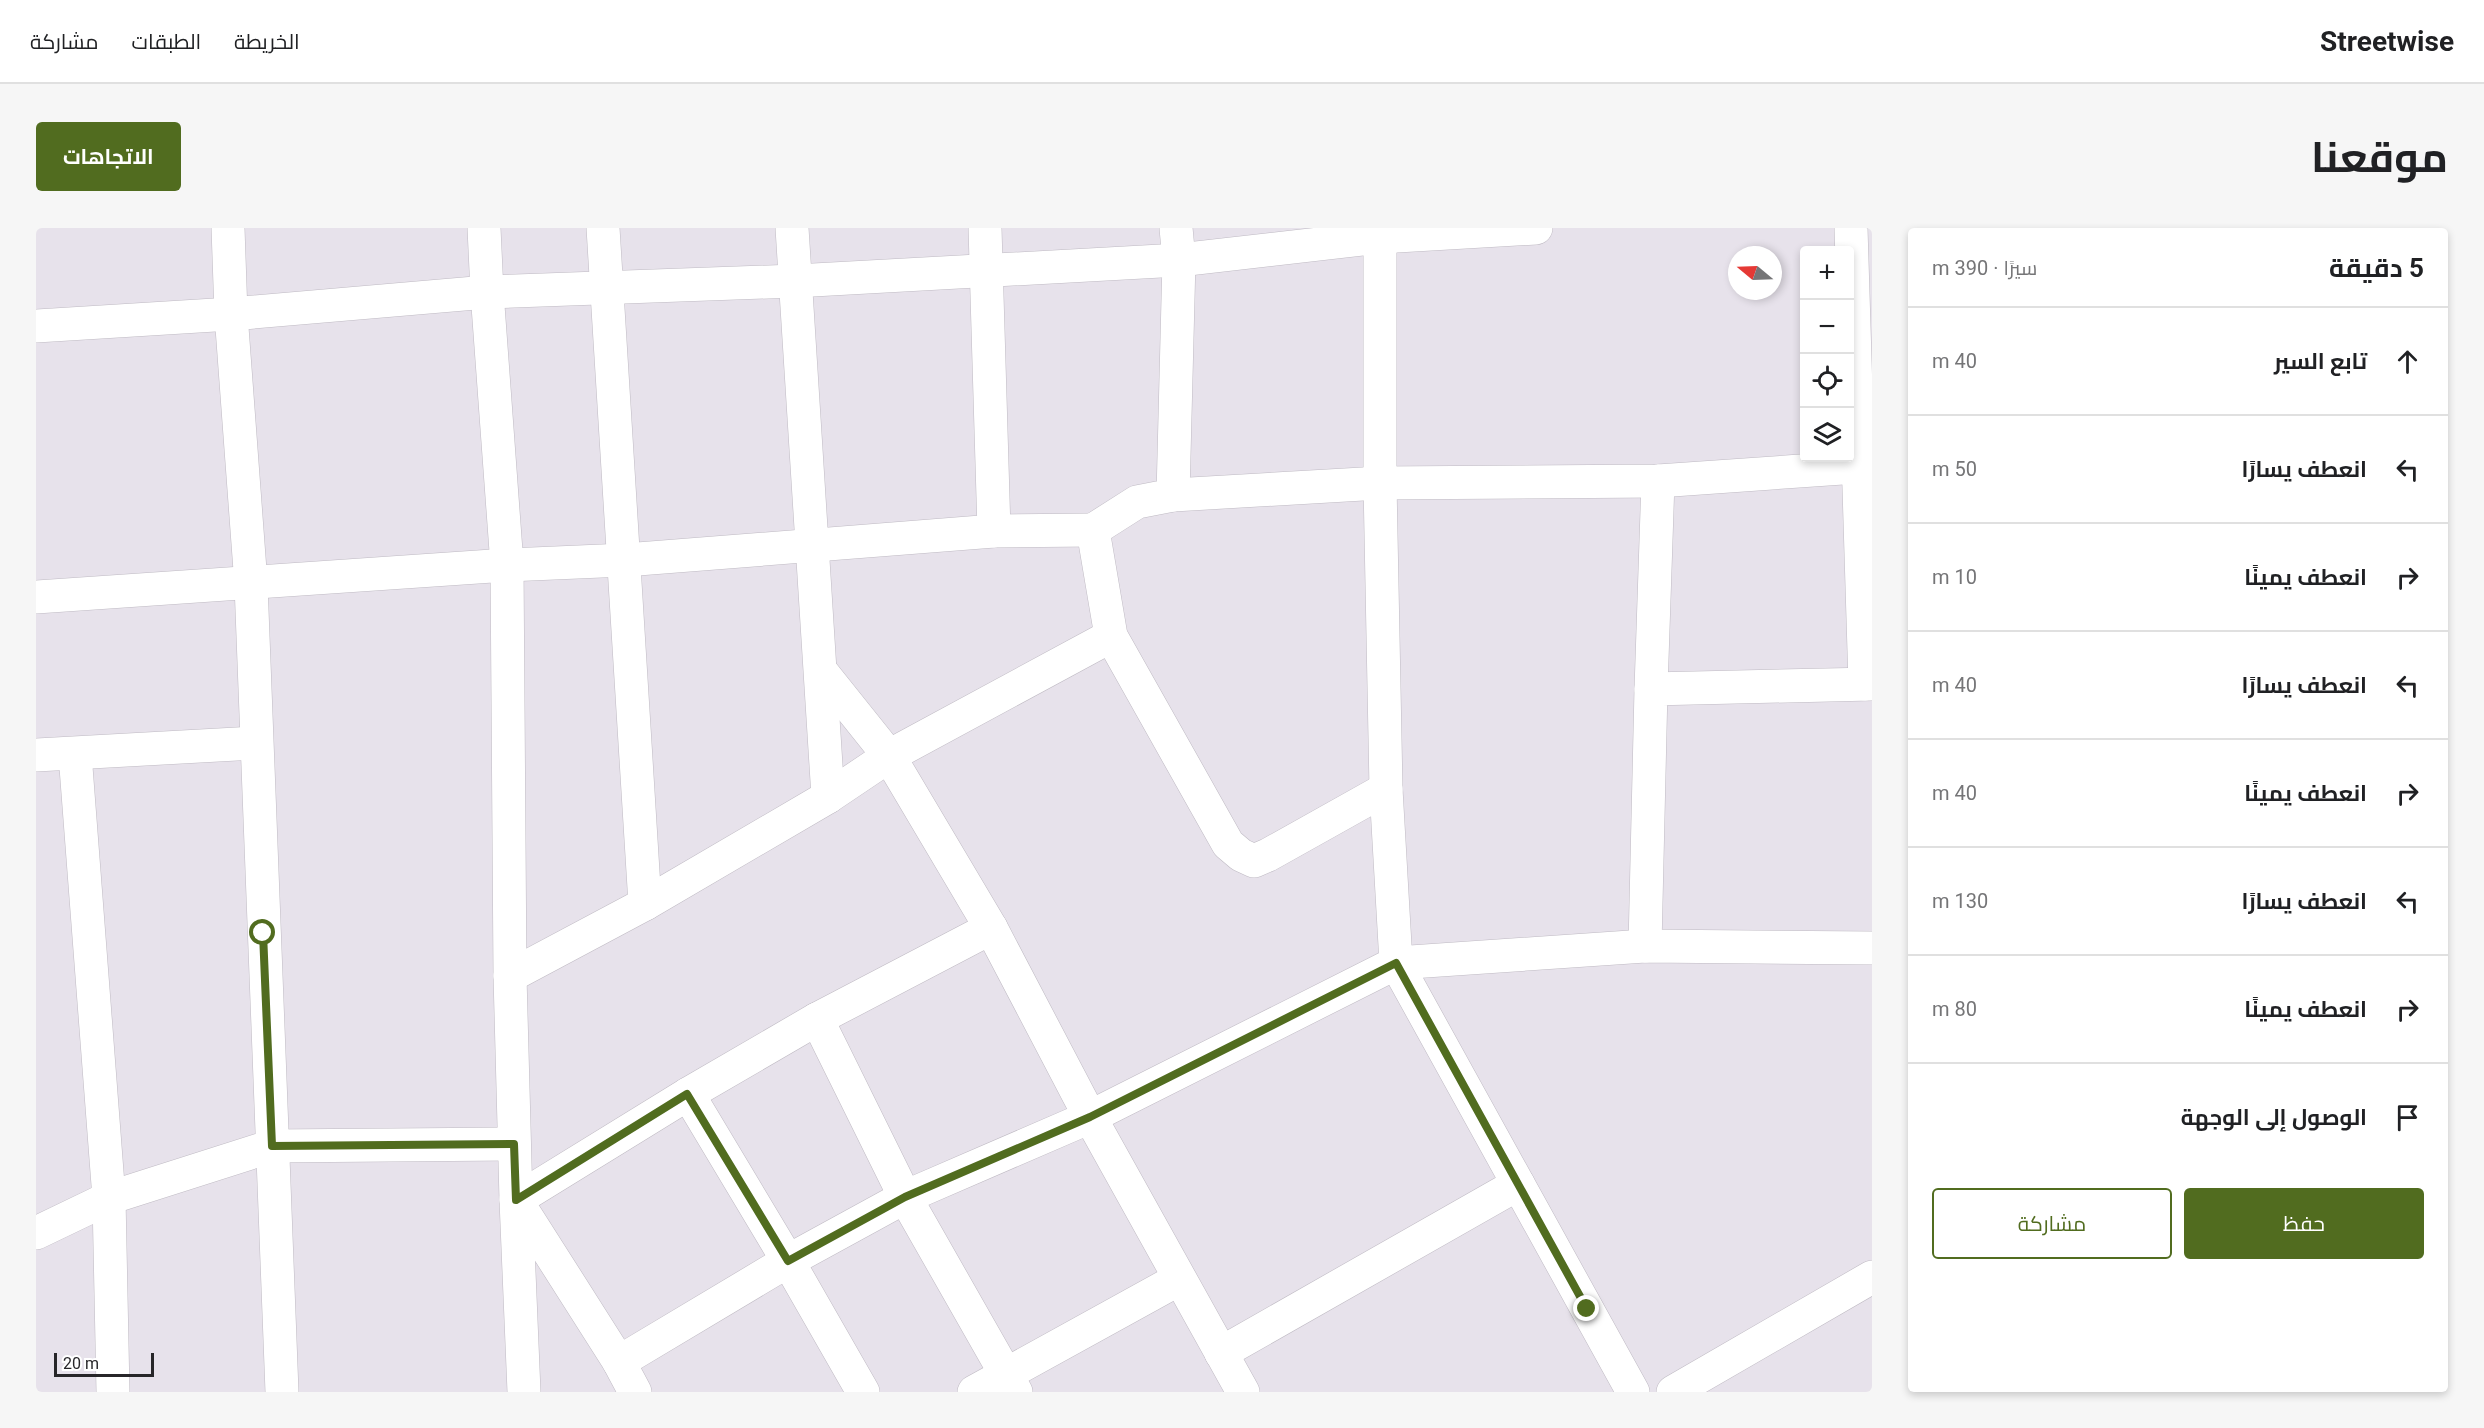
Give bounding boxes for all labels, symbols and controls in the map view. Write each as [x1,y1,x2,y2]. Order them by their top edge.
text: Streetwise [2320,25,2454,58]
text: مشاركة [30,30,99,54]
text: الطبقات [132,30,201,54]
text: الخريطة [234,30,300,54]
button: الاتجاهات [36,122,181,191]
text: موقعنا [2311,133,2448,182]
north arrow [1728,246,1782,300]
map controls [1800,246,1854,462]
button: + [1800,246,1854,300]
text: 5 دقيقة [2329,253,2424,283]
text: سيرًا · 390 m [1932,256,2037,280]
button: − [1800,300,1854,354]
icon: ahead [2391,345,2424,378]
text: 40 m [1932,349,1977,373]
text: تابع السير [2274,349,2367,374]
button: locate [1800,354,1854,408]
button: layers [1800,408,1854,462]
icon: left [2391,453,2424,486]
text: 50 m [1932,457,1977,481]
text: انعطف يسارًا [2242,457,2367,482]
icon: right [2391,561,2424,594]
text: 10 m [1932,565,1977,589]
text: انعطف يمينًا [2244,565,2367,590]
icon: left [2391,669,2424,702]
text: 40 m [1932,673,1977,697]
text: انعطف يسارًا [2242,673,2367,698]
icon: right [2391,777,2424,810]
text: 40 m [1932,781,1977,805]
text: انعطف يمينًا [2244,781,2367,806]
icon: left [2391,885,2424,918]
text: 130 m [1932,889,1988,913]
text: انعطف يسارًا [2242,889,2367,914]
route start [249,919,275,945]
icon: right [2391,993,2424,1026]
text: 80 m [1932,997,1977,1021]
text: انعطف يمينًا [2244,997,2367,1022]
icon: arrive [2391,1101,2424,1134]
text: الوصول إلى الوجهة [2181,1105,2367,1130]
button: مشاركة [1932,1188,2172,1259]
button: حفظ [2184,1188,2424,1259]
route end [1573,1295,1599,1321]
scale bar [54,1350,154,1378]
text: 20 m [63,1354,99,1373]

